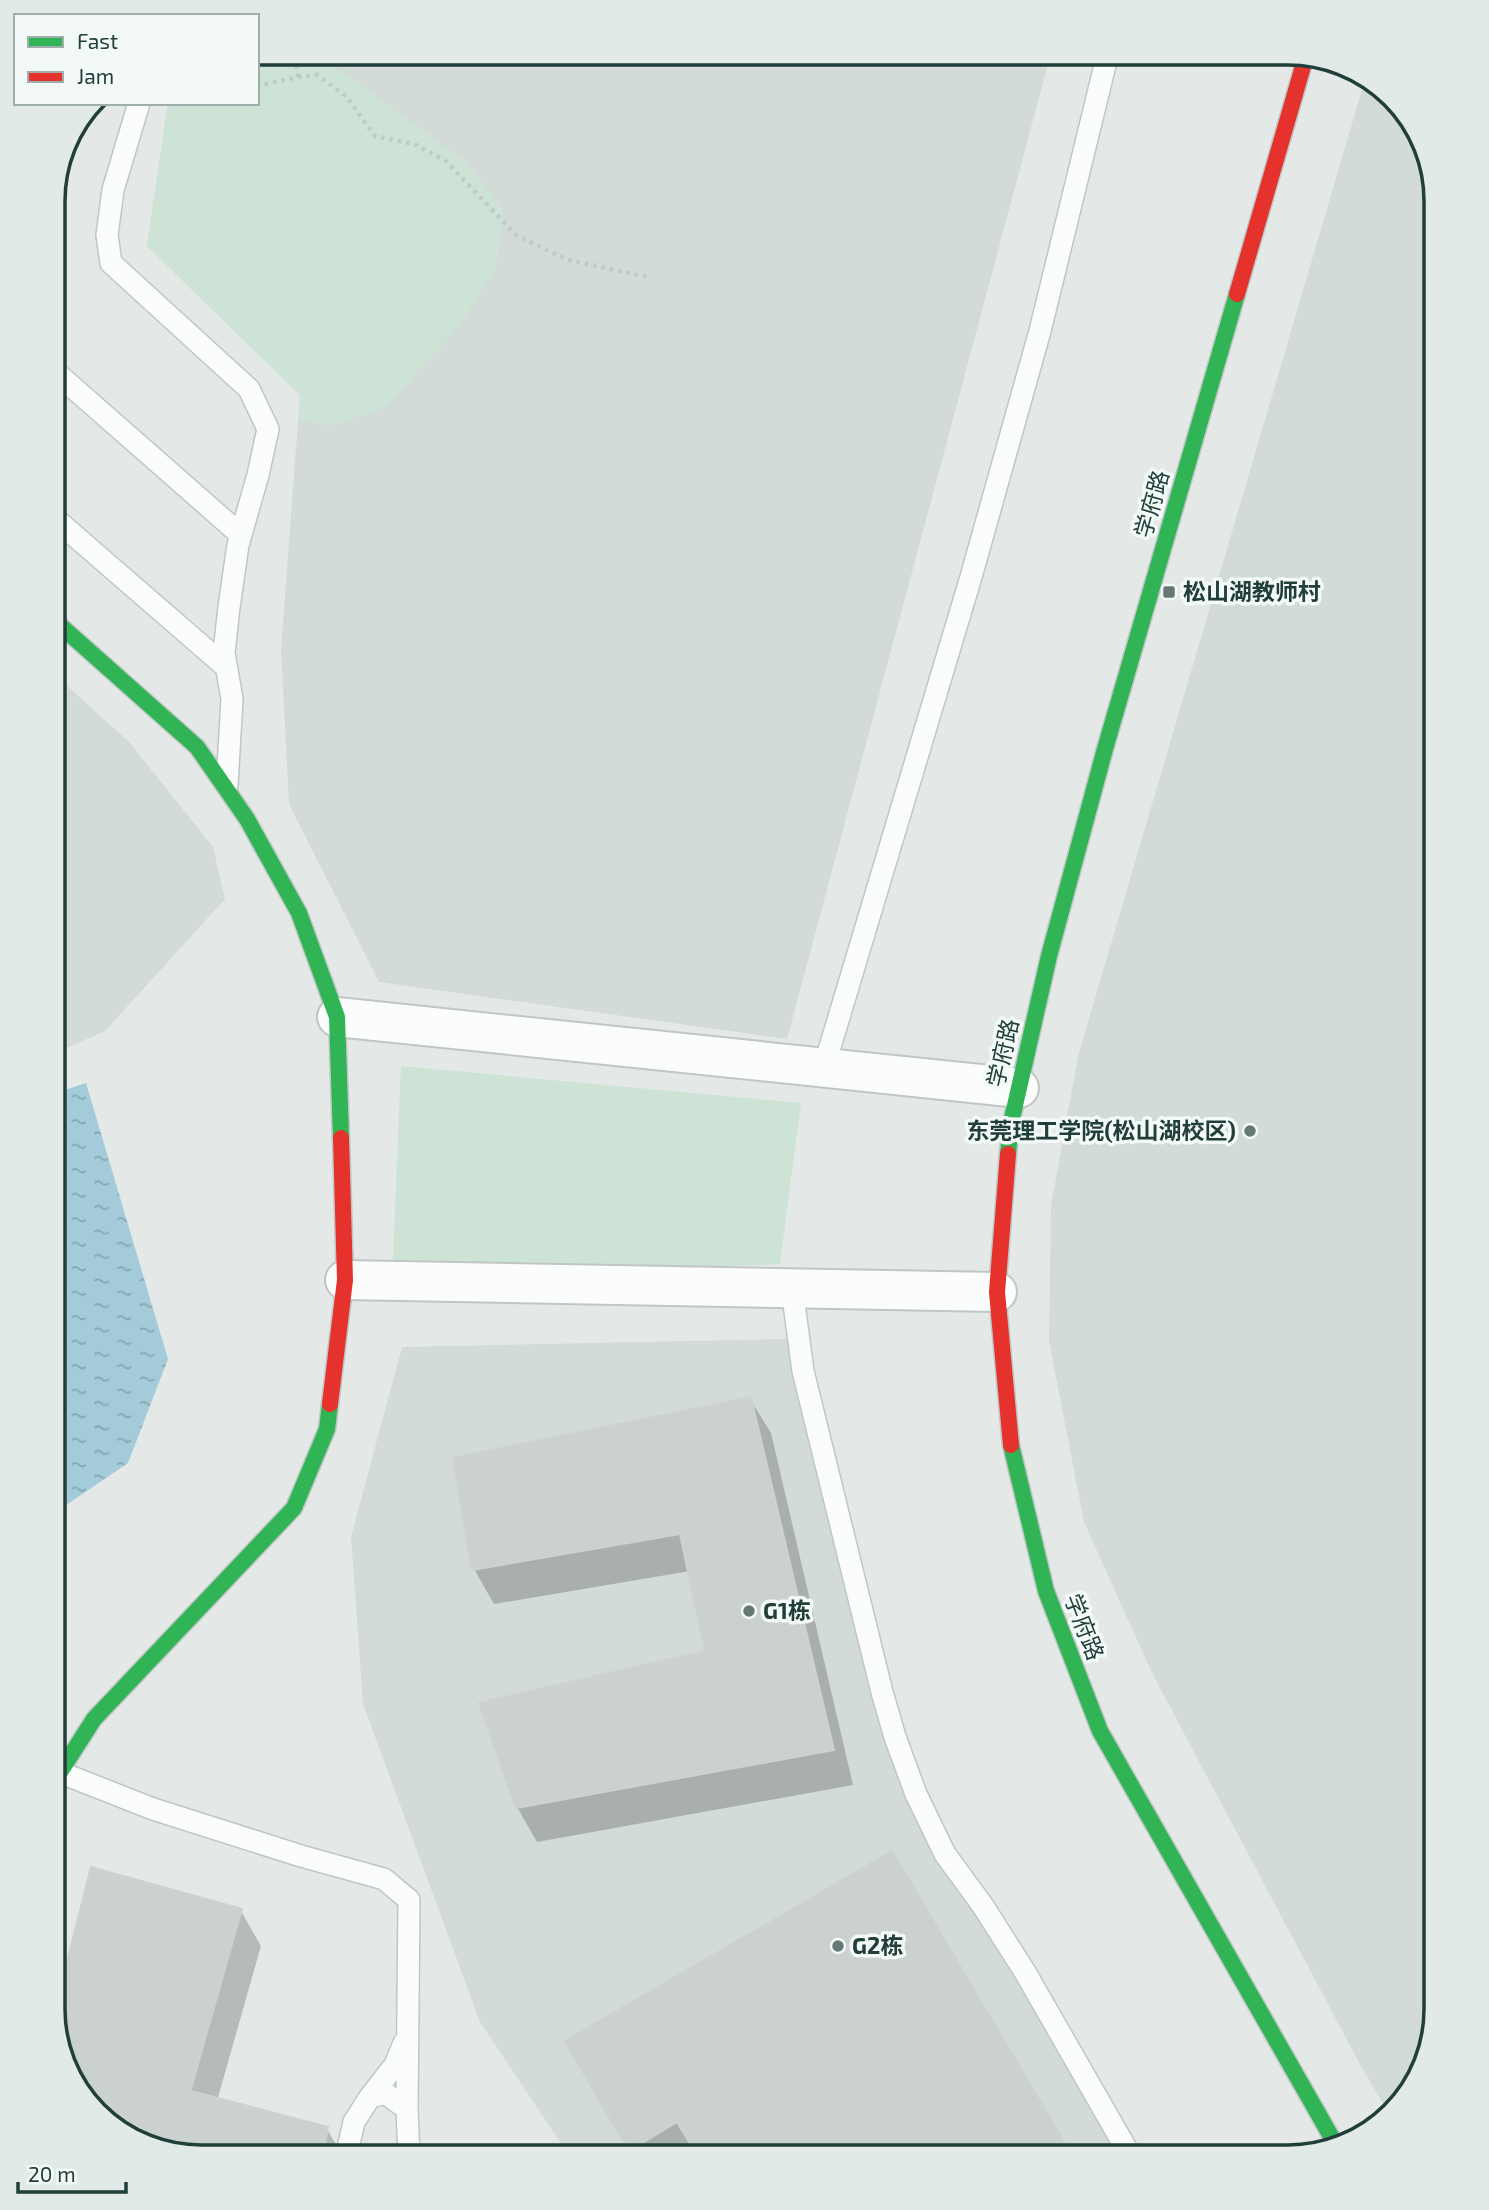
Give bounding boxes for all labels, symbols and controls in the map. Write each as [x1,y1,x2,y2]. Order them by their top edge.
legend [14,14,259,105]
text: Fast [77,28,118,53]
text: Jam [77,63,114,88]
street label: 学府路 [1128,467,1174,541]
place label: 松山湖教师村 [1183,577,1321,605]
marker: 松山湖教师村 [1161,584,1177,600]
street label: 学府路 [981,1016,1023,1090]
place label: 东莞理工学院(松山湖校区) [966,1116,1236,1144]
marker: 东莞理工学院(松山湖校区) [1242,1123,1258,1139]
street label: 学府路 [1059,1589,1110,1664]
place label: G1栋 [763,1596,811,1624]
marker: G1栋 [741,1603,757,1619]
place label: G2栋 [852,1931,903,1959]
marker: G2栋 [830,1938,846,1954]
scale bar [18,2150,126,2194]
text: 20 m [28,2161,76,2186]

